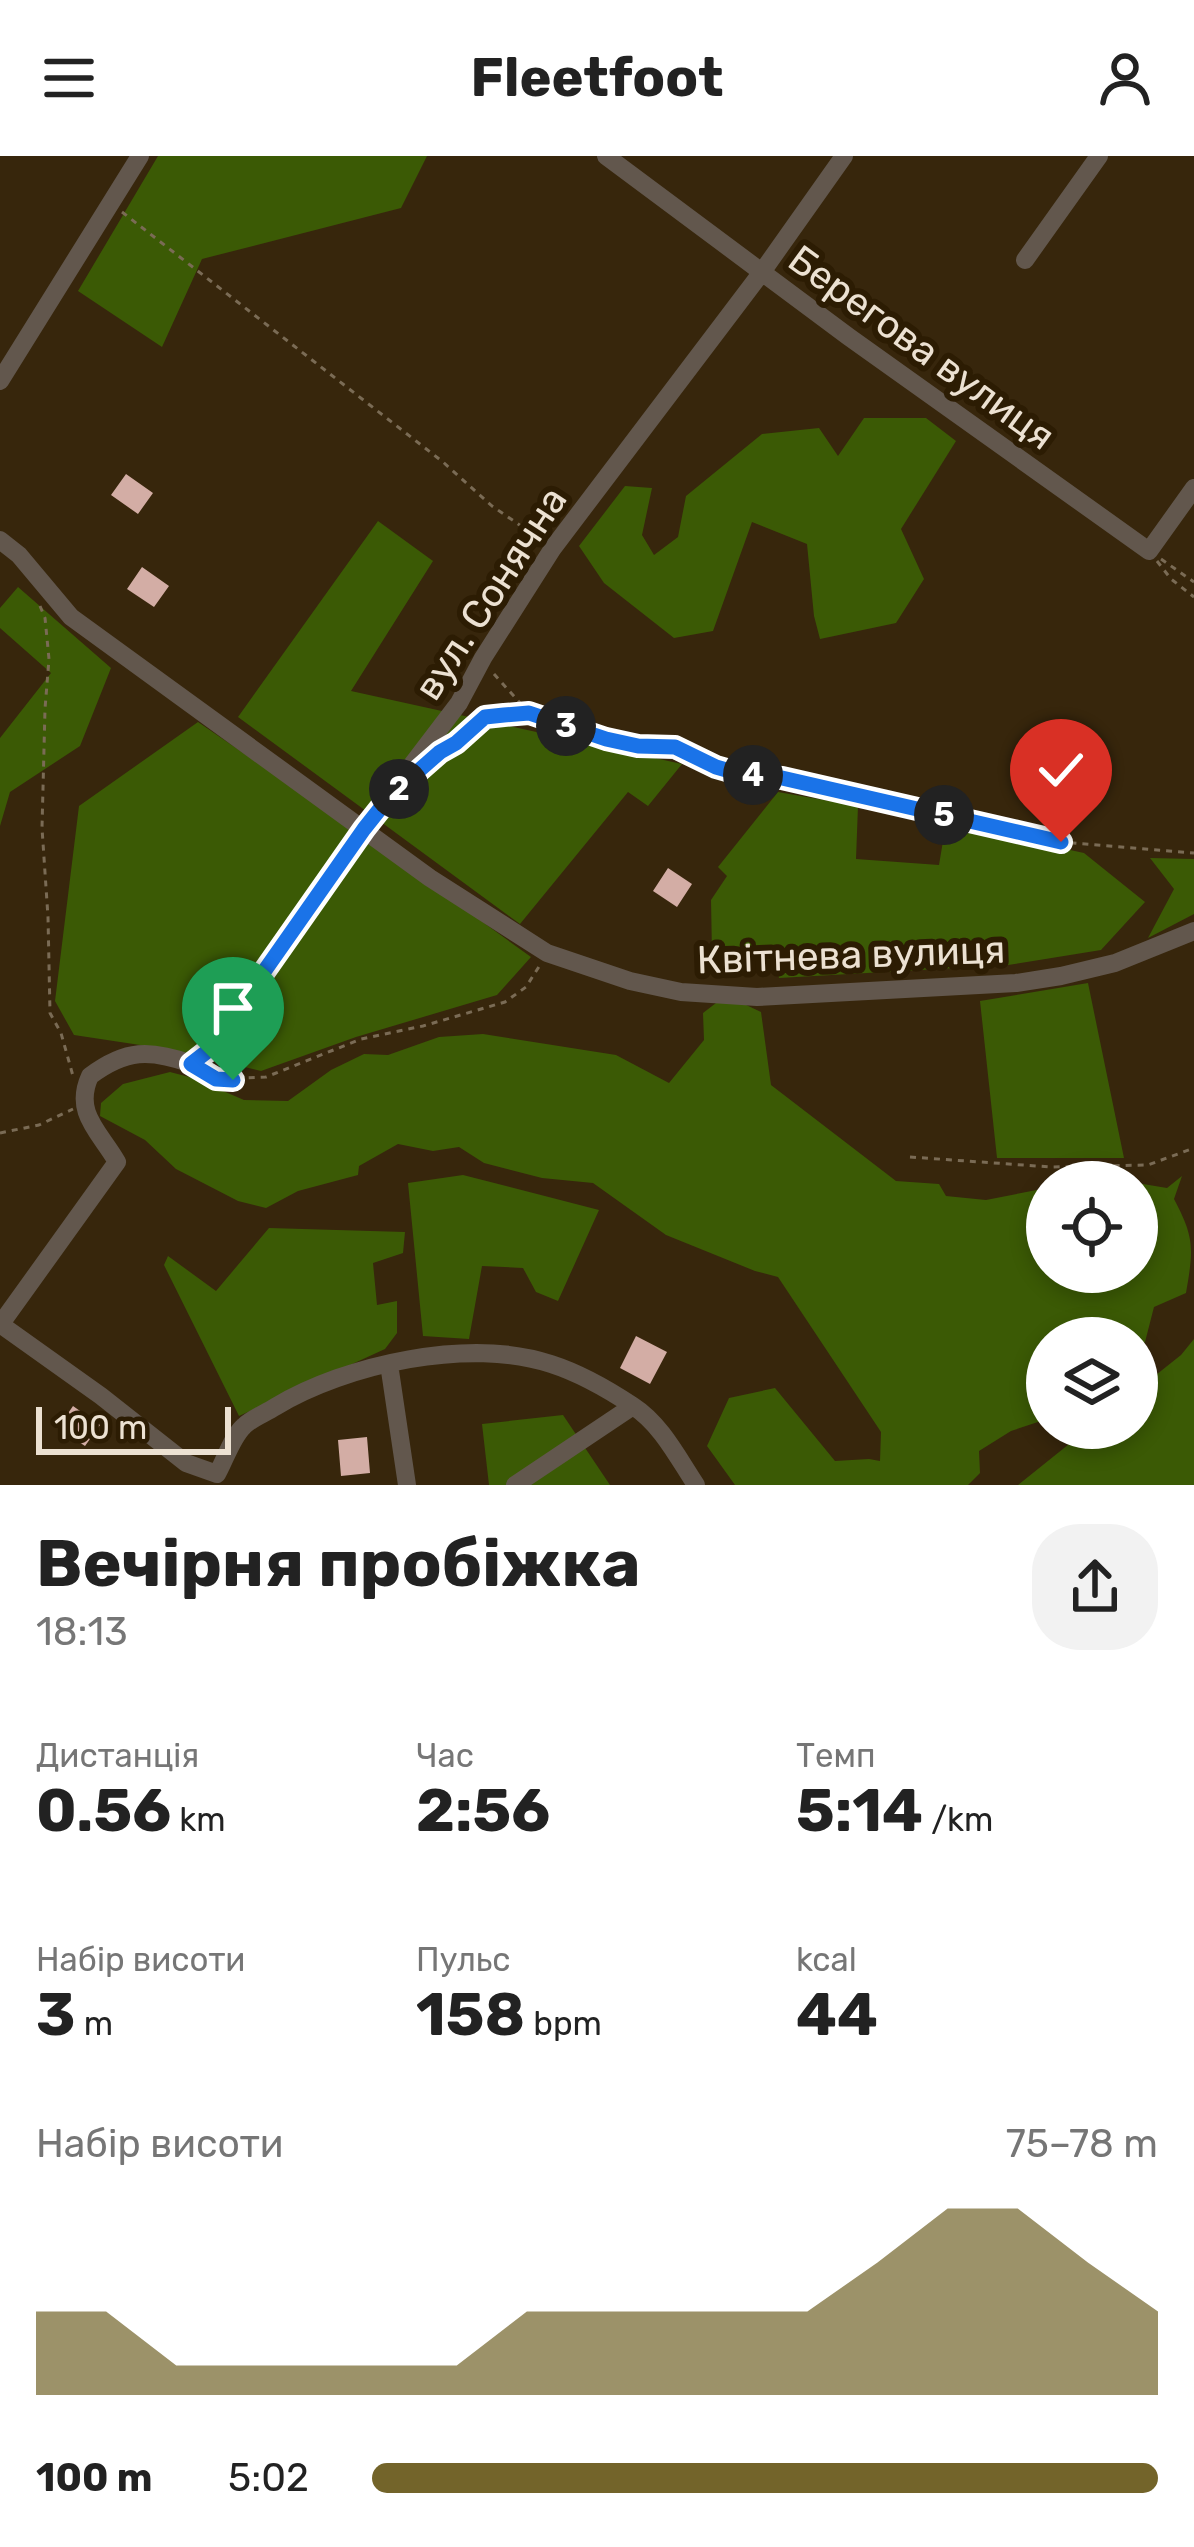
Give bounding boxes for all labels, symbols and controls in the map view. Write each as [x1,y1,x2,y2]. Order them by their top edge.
icon: menu [36,45,102,111]
icon: person [1092,45,1158,111]
text: Fleetfoot [471,46,723,110]
street label: Берегова вулиця [780,236,1063,460]
street label: вул. Сонячна [405,479,577,708]
pin: 3 [536,696,596,756]
text: 3 [555,706,577,745]
pin [1010,719,1112,842]
icon: check [1028,737,1094,803]
pin: 4 [723,745,783,805]
text: 4 [742,755,764,794]
pin: 2 [369,759,429,819]
text: 2 [388,769,410,808]
pin: 5 [914,785,974,845]
text: 5 [933,795,955,834]
street label: Квітнева вулиця [696,927,1006,983]
pin [182,957,284,1080]
icon: arrive [200,975,266,1041]
map controls [1026,1161,1158,1449]
button: locate [1026,1161,1158,1293]
button: layers [1026,1317,1158,1449]
scale bar [36,1401,231,1454]
text: 100 m [54,1408,147,1447]
text: Вечірня пробіжка [36,1524,640,1603]
button: share [1032,1524,1158,1650]
text: 18:13 [36,1609,128,1655]
text: Дистанція [36,1736,199,1775]
text: Час [416,1736,474,1775]
text: Темп [796,1736,876,1775]
text: 0.56 [36,1775,171,1846]
text: 2:56 [416,1775,550,1846]
text: 5:14 [796,1775,923,1846]
text: km [171,1800,226,1839]
text: /km [923,1800,993,1839]
text: Набір висоти [36,1940,245,1979]
text: Пульс [416,1940,511,1979]
text: kcal [796,1940,857,1979]
text: 3 [36,1979,76,2050]
text: 158 [416,1979,525,2050]
text: 44 [796,1979,878,2050]
text: m [76,2004,113,2043]
text: bpm [525,2004,602,2043]
text: Набір висоти [36,2121,284,2167]
text: 75–78 m [1006,2121,1158,2167]
text: 100 m [36,2455,152,2501]
text: 5:02 [228,2455,309,2501]

